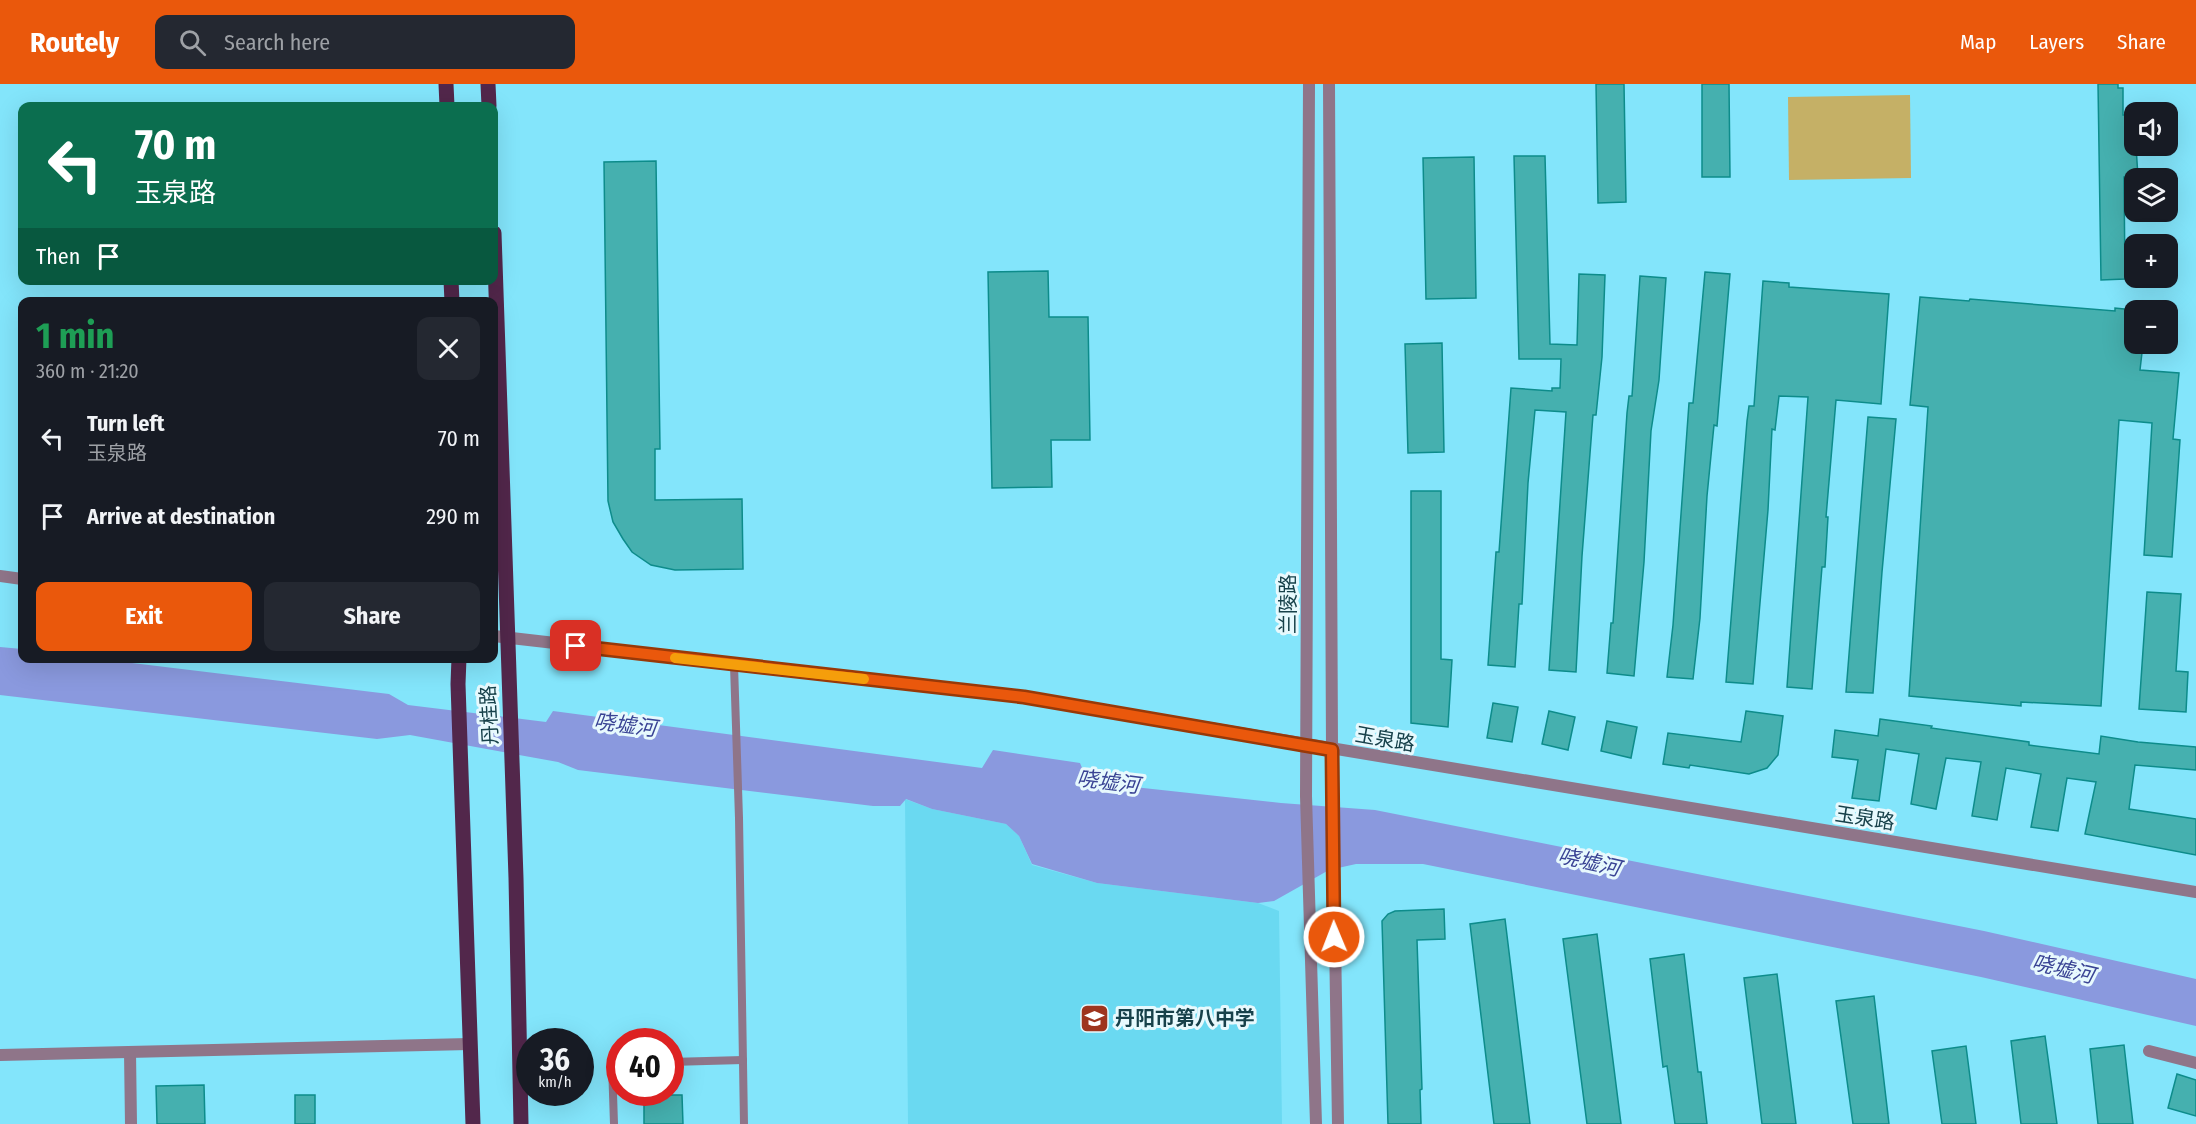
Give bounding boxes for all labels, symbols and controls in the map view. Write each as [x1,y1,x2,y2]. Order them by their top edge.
search box [155,15,575,69]
text: Routely [30,26,119,59]
icon: search [176,26,209,59]
text: Search here [224,29,330,56]
text: Map [1960,29,1996,55]
text: Layers [2029,29,2084,55]
text: Share [2117,29,2166,55]
map controls [2124,102,2178,354]
button: sound [2124,102,2178,156]
text: 70 m [135,120,216,170]
icon: left [36,126,114,204]
button: layers [2124,168,2178,222]
text: 玉泉路 [135,177,216,209]
button: + [2124,234,2178,288]
icon: arrive [92,240,125,273]
text: Then [36,243,80,270]
button: − [2124,300,2178,354]
text: 1 min [36,314,114,358]
button: close [417,317,480,380]
text: 360 m · 21:20 [36,359,139,383]
text: Turn left [87,410,165,437]
icon: left [36,422,69,455]
text: 70 m [438,425,480,452]
text: 玉泉路 [87,441,147,465]
icon: arrive [36,500,69,533]
text: Arrive at destination [87,503,275,530]
text: 290 m [426,503,480,530]
street label: 兰陵路 [1276,574,1300,634]
button: Exit [36,582,252,651]
button: Share [264,582,480,651]
pin [550,620,601,671]
icon: arrive [559,629,592,662]
street label: 丹桂路 [475,684,503,746]
water label: 哓墟河 [592,708,662,742]
street label: 玉泉路 [1353,722,1417,756]
water label: 哓墟河 [1075,765,1145,799]
street label: 玉泉路 [1833,801,1897,835]
water label: 哓墟河 [1555,842,1627,883]
position arrow [1302,905,1366,969]
water label: 哓墟河 [2029,949,2101,990]
school or university icon: 丹阳市第八中学 [1078,1002,1110,1034]
place label: 丹阳市第八中学 [1115,1006,1255,1030]
speed limit sign: 40 [606,1028,684,1106]
text: 36 [540,1042,570,1078]
text: km/h [538,1073,572,1091]

